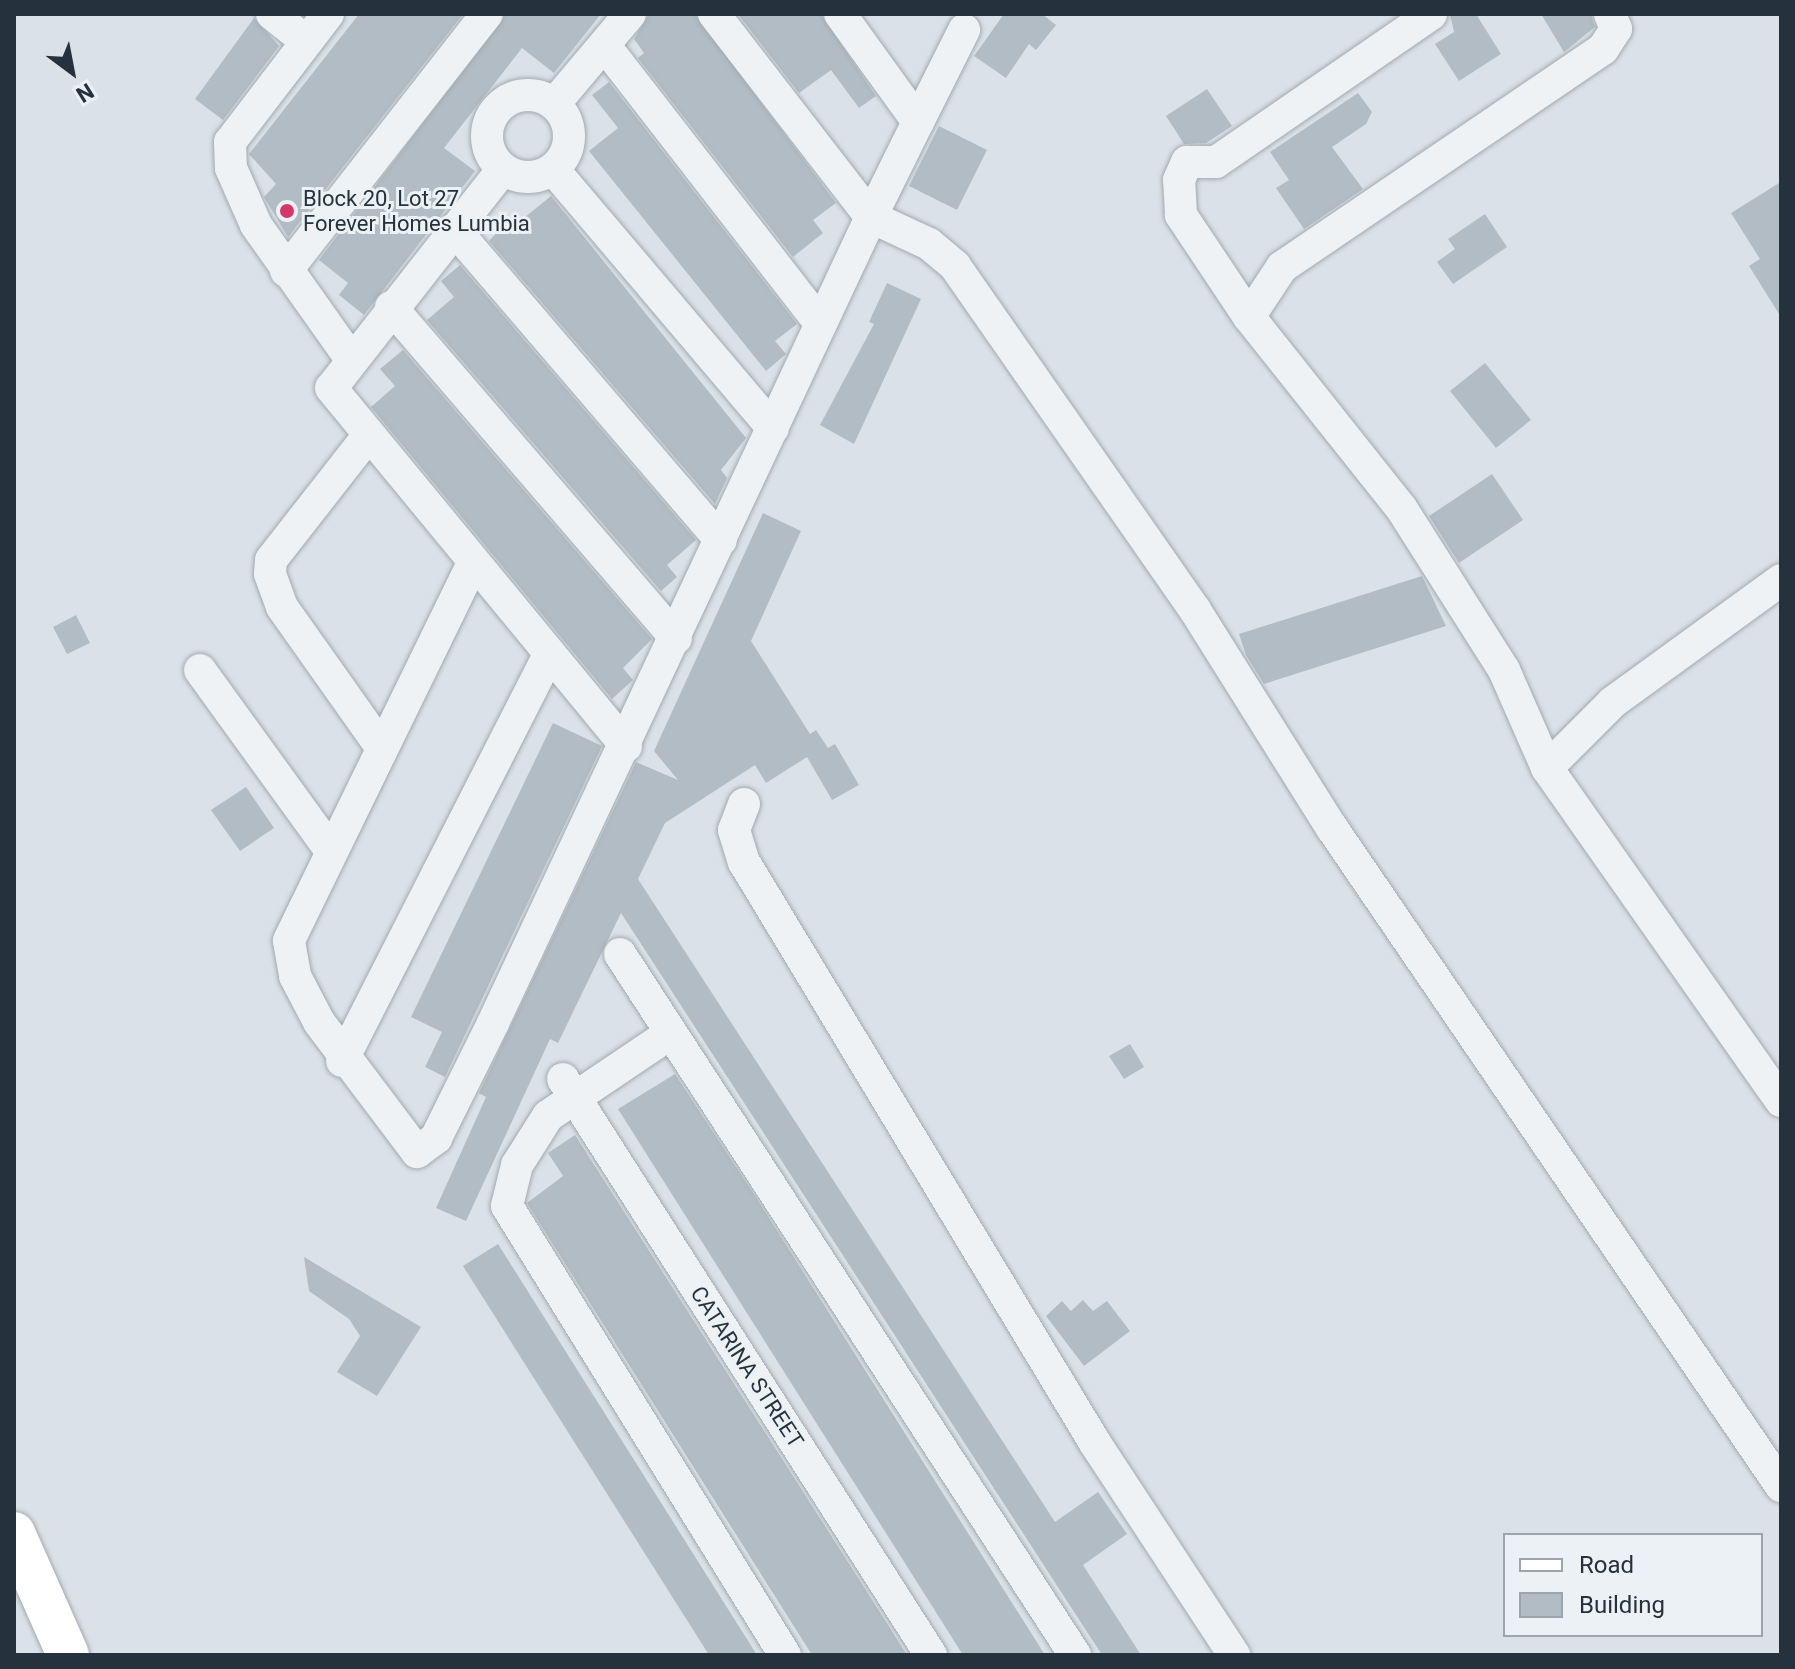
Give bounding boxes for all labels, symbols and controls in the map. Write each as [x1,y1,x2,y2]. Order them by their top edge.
north arrow [32,32,112,112]
text: N [72,78,98,107]
place label: Block 20, Lot 27 Forever Homes Lumbia [303,185,530,236]
marker: Block 20, Lot 27 Forever Homes Lumbia [278,202,296,220]
street label: CATARINA STREET [685,1281,809,1453]
legend [1503,1533,1763,1637]
text: Road [1579,1551,1634,1579]
text: Building [1579,1591,1665,1619]

